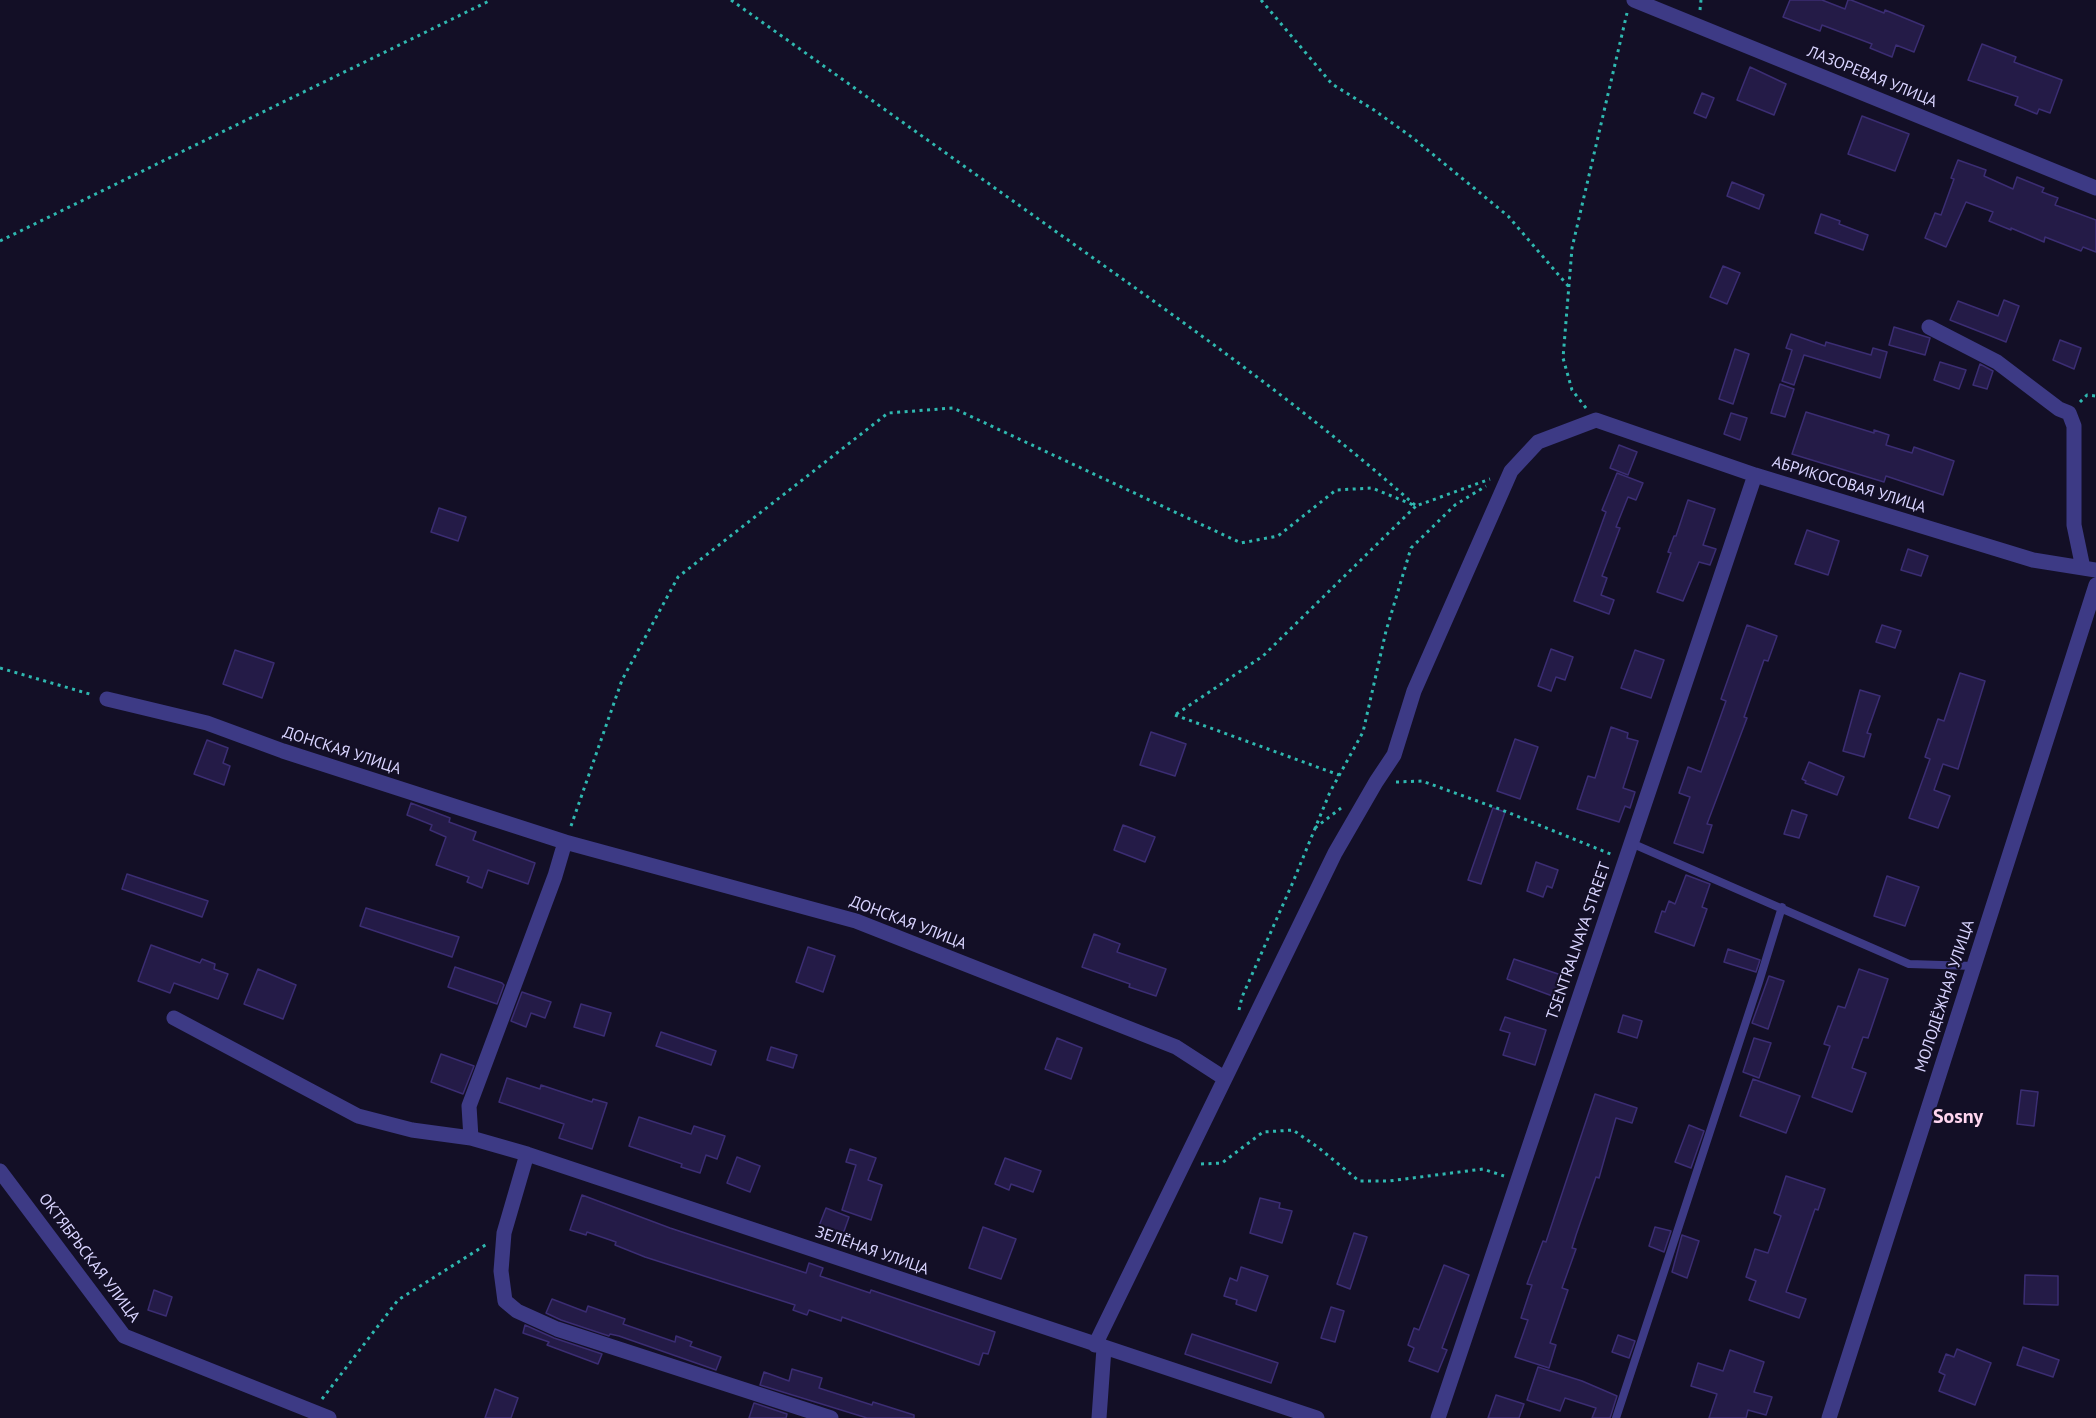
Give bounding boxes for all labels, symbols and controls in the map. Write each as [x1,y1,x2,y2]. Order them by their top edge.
street label: ЛАЗОРЕВАЯ УЛИЦА [1804,42,1940,112]
street label: АБРИКОСОВАЯ УЛИЦА [1770,452,1928,518]
street label: ДОНСКАЯ УЛИЦА [280,723,404,779]
street label: TSENTRALNAYA STREET [1543,860,1615,1022]
street label: ДОНСКАЯ УЛИЦА [847,892,969,954]
street label: МОЛОДЁЖНАЯ УЛИЦА [1911,917,1979,1075]
district label: Sosny [1933,1105,1983,1129]
street label: ОКТЯБРЬСКАЯ УЛИЦА [34,1190,144,1326]
street label: ЗЕЛЁНАЯ УЛИЦА [813,1223,931,1279]

